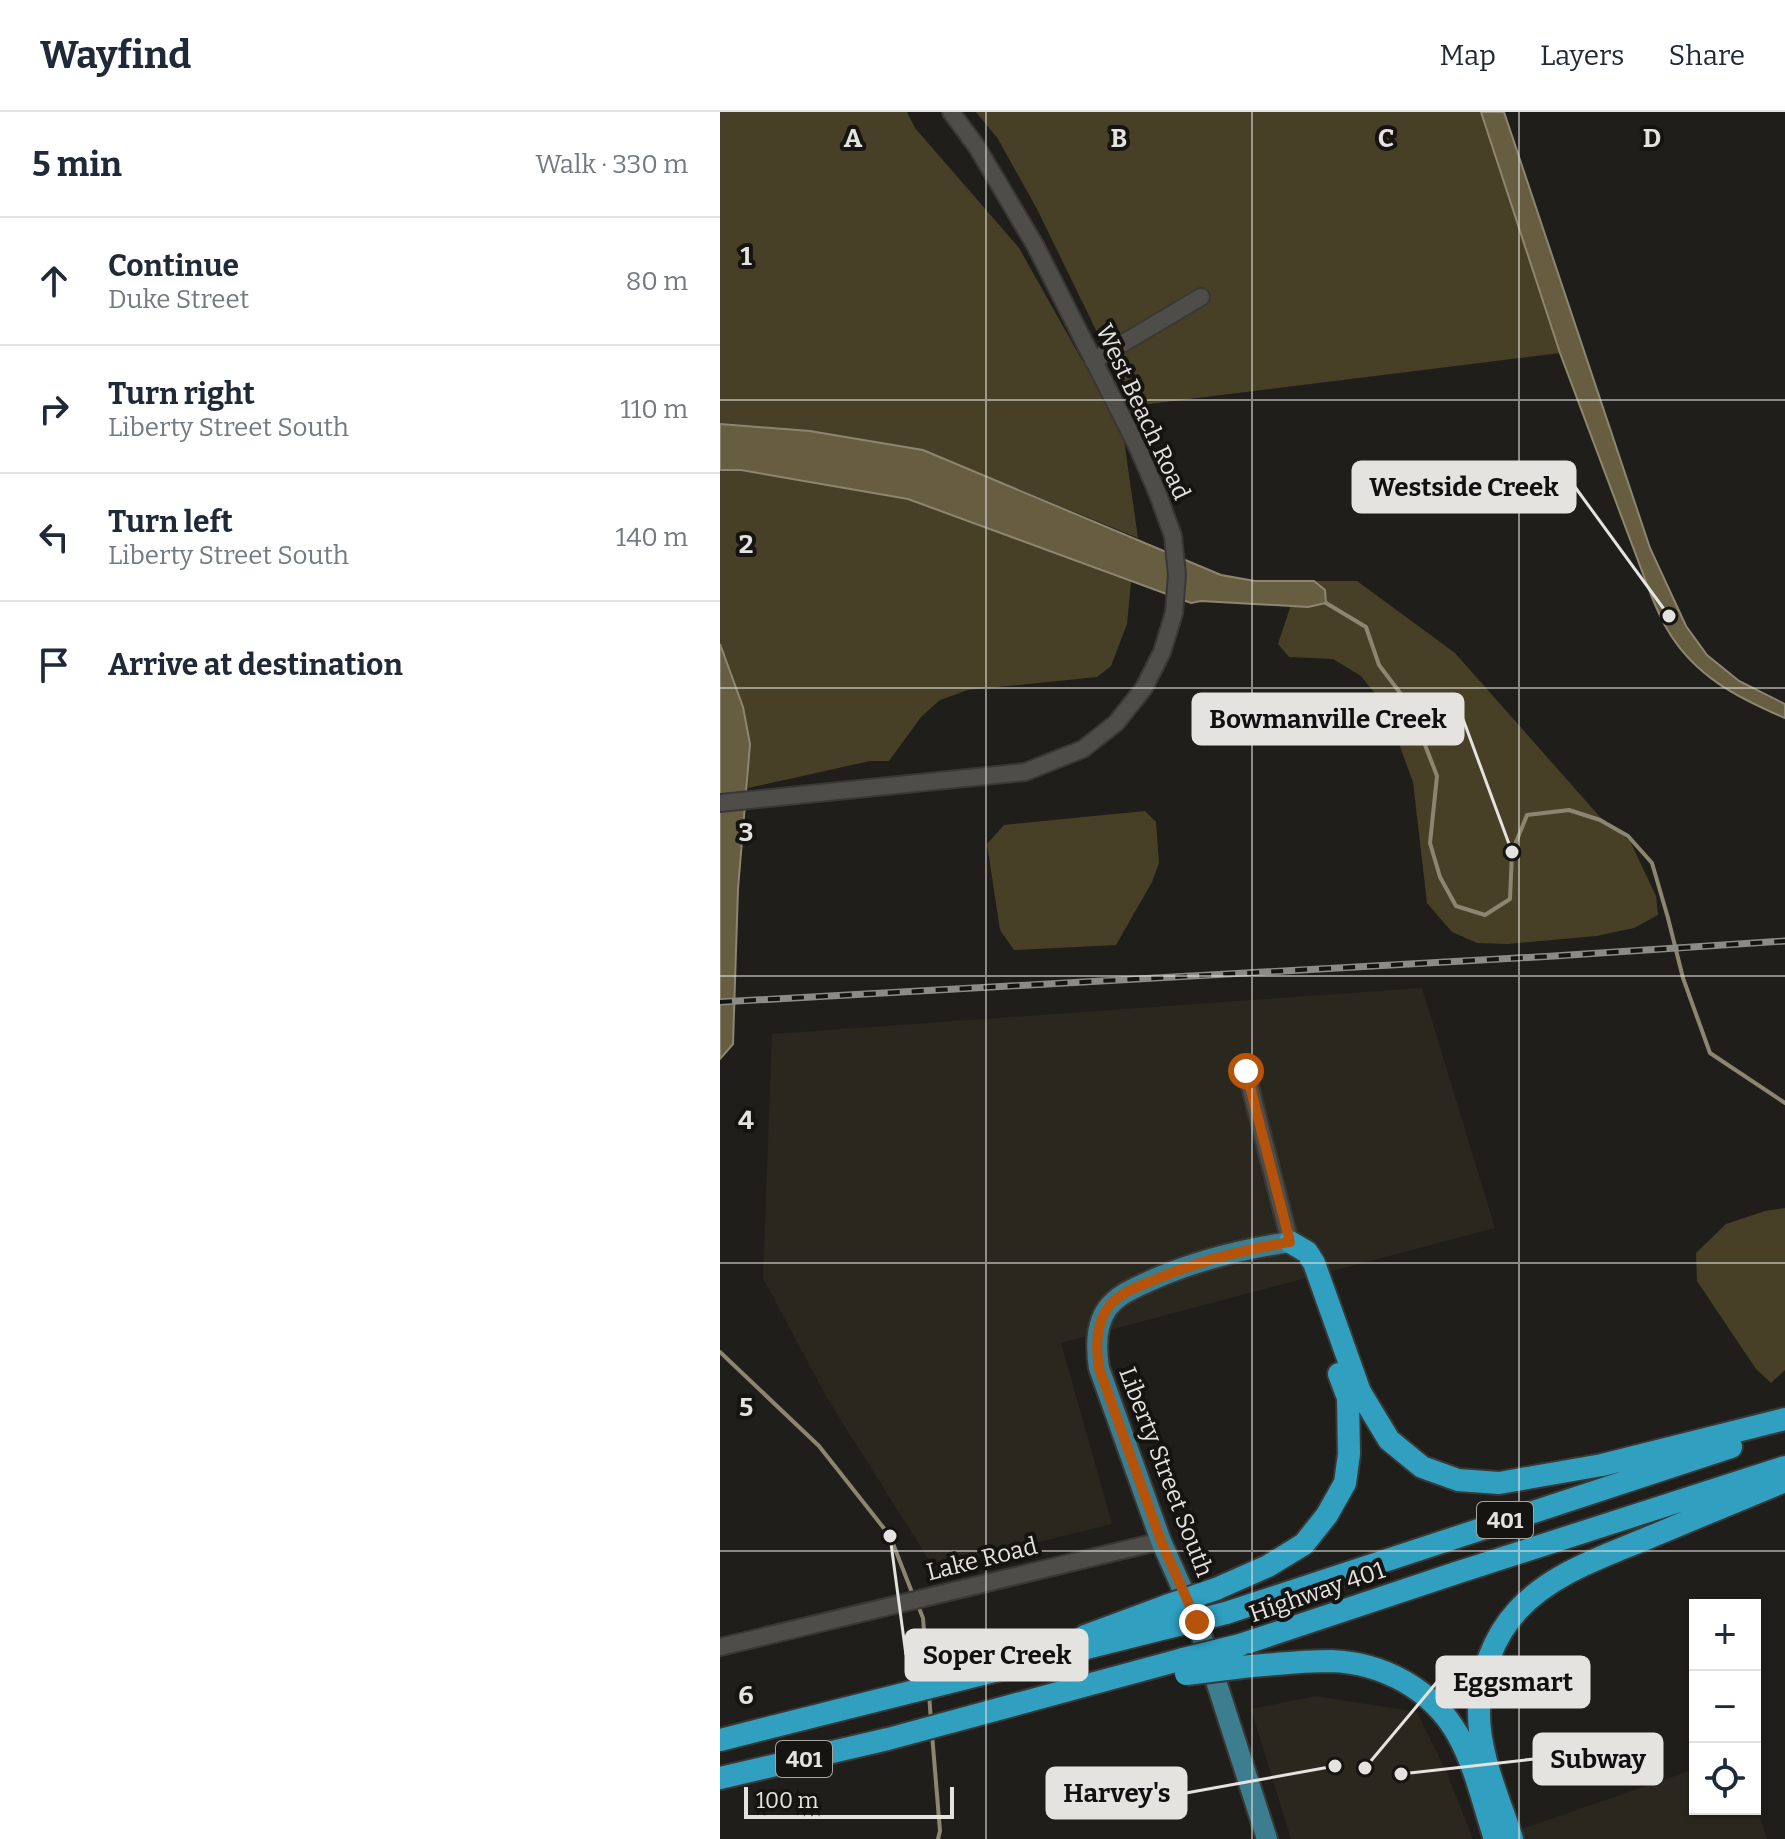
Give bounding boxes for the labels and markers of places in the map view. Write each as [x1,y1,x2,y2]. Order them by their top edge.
callout: Westside Creek [1353,462,1575,512]
callout: Bowmanville Creek [1193,694,1463,744]
callout: Soper Creek [906,1630,1087,1680]
callout: Eggsmart [1437,1657,1589,1707]
callout: Subway [1534,1734,1662,1784]
callout: Harvey's [1047,1768,1186,1818]

